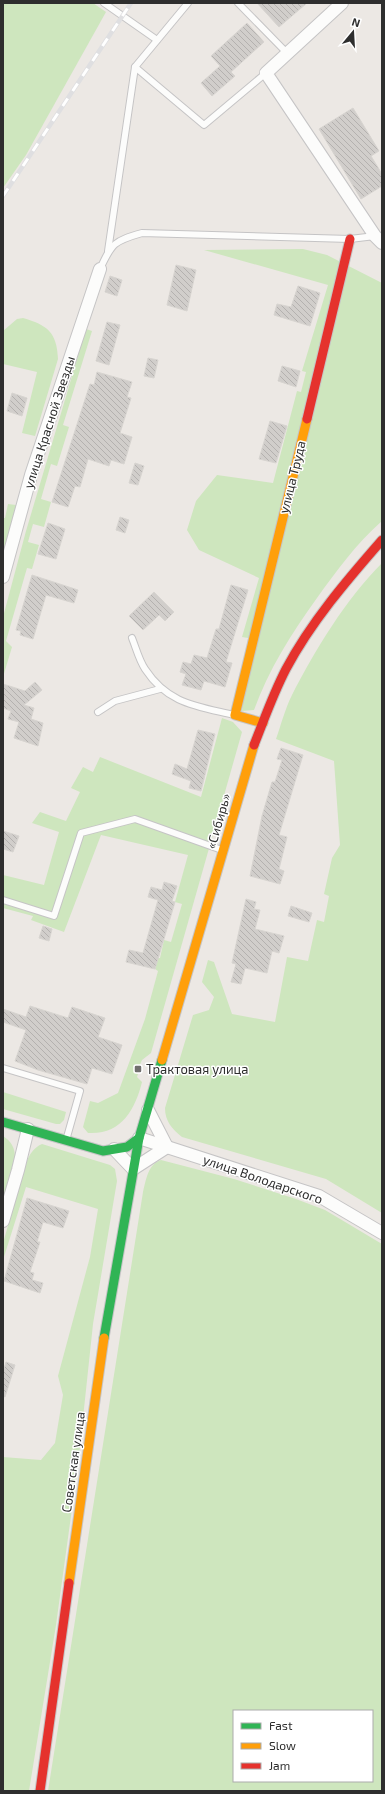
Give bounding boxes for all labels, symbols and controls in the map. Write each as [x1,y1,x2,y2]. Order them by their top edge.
north arrow [333,12,373,52]
text: N [350,15,362,29]
street label: улица Красной Звезды [20,354,78,490]
street label: улица Труда [275,439,309,515]
street label: «Сибирь» [202,791,234,851]
place label: Трактовая улица [146,1061,249,1077]
marker: Трактовая улица [133,1064,143,1074]
street label: улица Володарского [201,1151,325,1207]
street label: Советская улица [58,1410,88,1514]
legend [233,1710,373,1782]
text: Fast [269,1718,293,1732]
text: Slow [269,1738,296,1752]
text: Jam [269,1758,290,1772]

